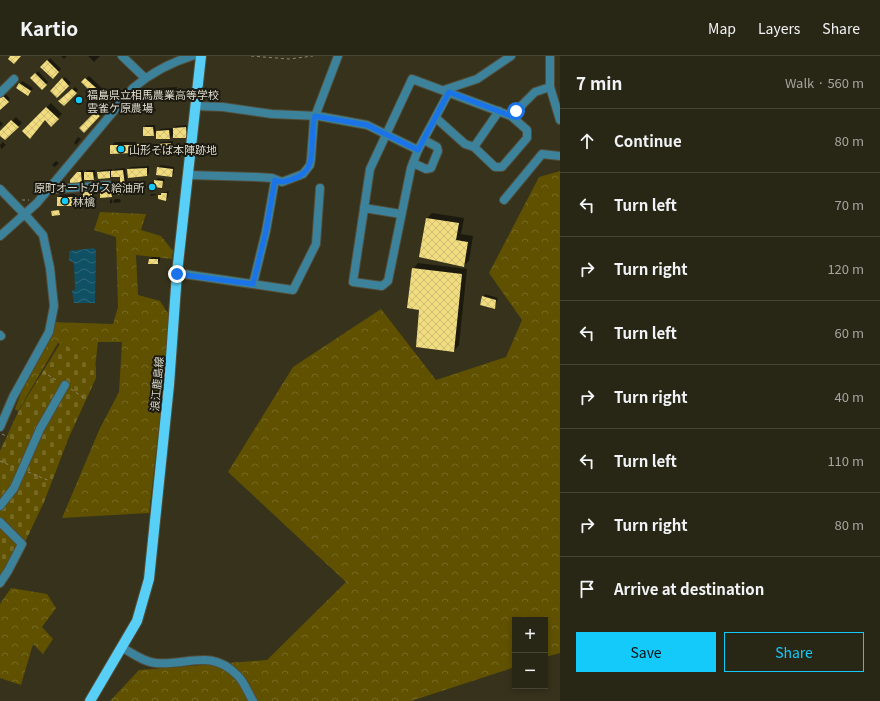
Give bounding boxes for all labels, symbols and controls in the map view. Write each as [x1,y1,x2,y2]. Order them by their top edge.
text: Kartio [20,14,78,41]
text: Map [708,18,736,38]
text: Layers [758,18,800,38]
text: Share [822,18,860,38]
text: 7 min [576,70,622,95]
text: Walk · 560 m [785,73,864,92]
place label: 福島県立相馬農業高等学校 雲雀ケ原農場 [87,86,219,115]
marker: 福島県立相馬農業高等学校 雲雀ケ原農場 [74,95,84,105]
route start [507,102,525,120]
icon: ahead [576,130,598,152]
text: Continue [614,130,682,151]
text: 80 m [835,131,864,150]
place label: 山形そば本陣跡地 [129,141,217,157]
marker: 山形そば本陣跡地 [116,144,126,154]
place label: 原町オートガス給油所 [34,179,145,195]
marker: 原町オートガス給油所 [147,182,157,192]
place label: 林檎 [73,193,95,209]
icon: left [576,194,598,216]
text: Turn left [614,194,677,215]
text: 70 m [835,195,864,214]
marker: 林檎 [60,196,70,206]
icon: right [576,258,598,280]
text: Turn right [614,258,688,279]
text: 120 m [827,259,864,278]
route end [168,265,186,283]
icon: left [576,322,598,344]
text: Turn left [614,322,677,343]
text: 60 m [835,323,864,342]
street label: 浪江鹿島線 [146,356,166,412]
icon: right [576,386,598,408]
text: Turn right [614,386,688,407]
text: 40 m [835,387,864,406]
icon: left [576,450,598,472]
text: Turn left [614,450,677,471]
text: 110 m [827,451,864,470]
icon: right [576,514,598,536]
text: Turn right [614,514,688,535]
text: 80 m [835,515,864,534]
icon: arrive [576,578,598,600]
text: Arrive at destination [614,578,764,599]
map controls [512,617,548,689]
button: + [512,617,548,653]
button: Save [576,632,716,672]
button: Share [724,632,864,672]
button: − [512,653,548,689]

